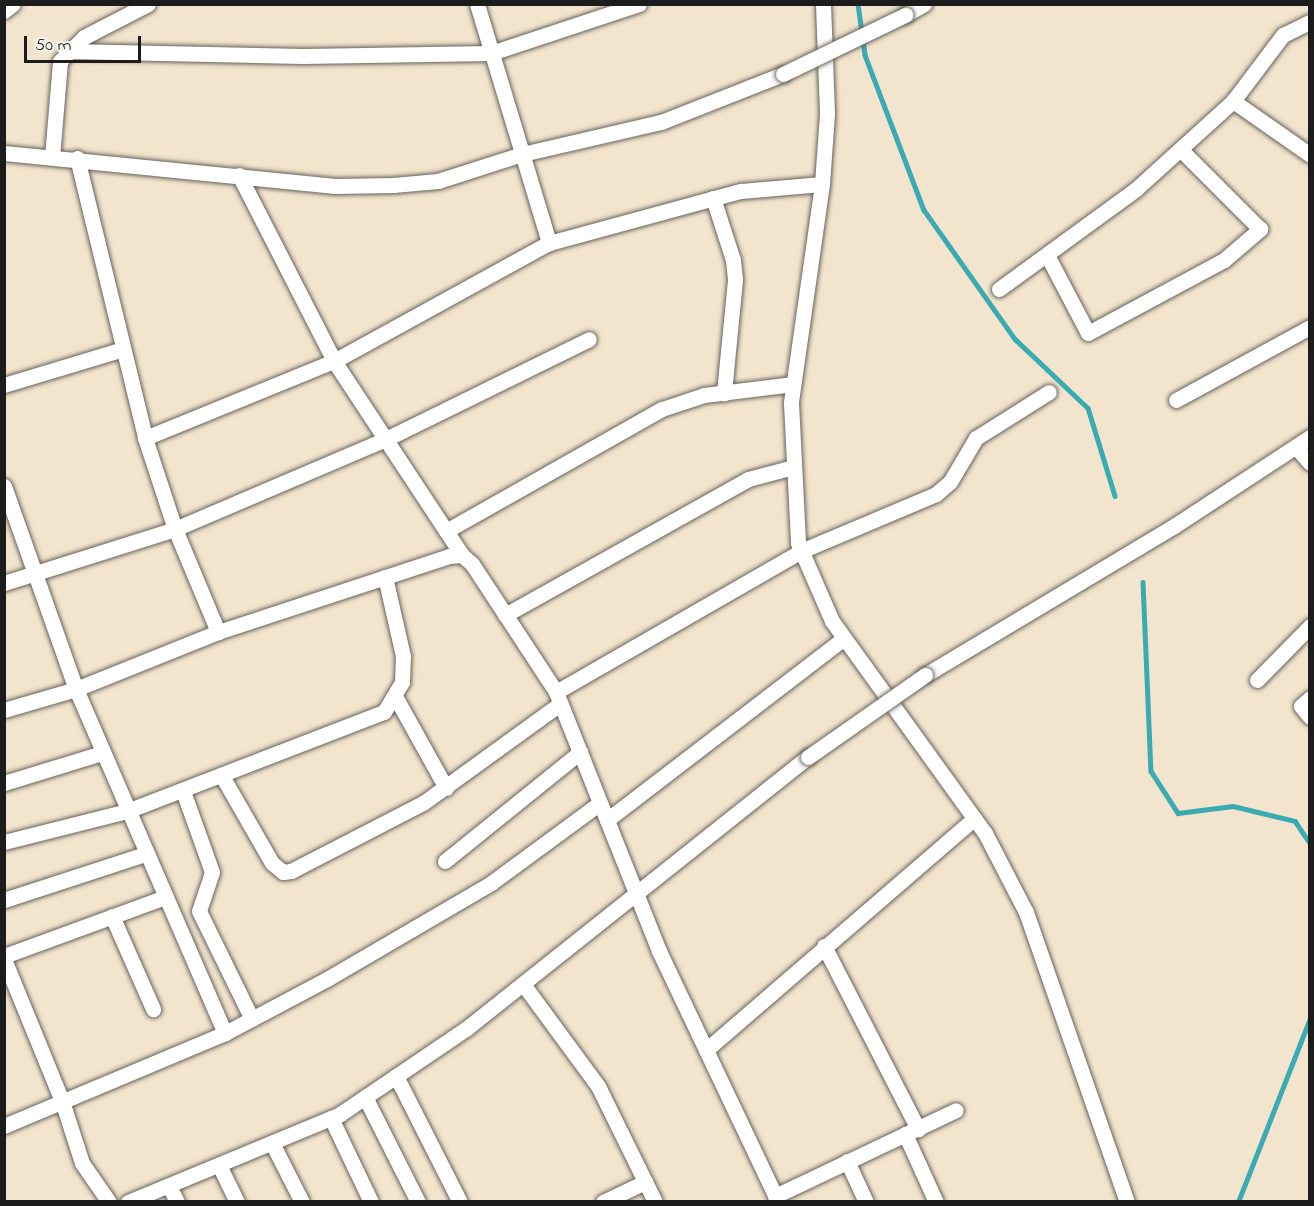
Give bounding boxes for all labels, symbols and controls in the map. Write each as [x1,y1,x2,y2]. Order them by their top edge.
scale bar [27,24,144,62]
text: 50 m [35,33,72,59]

